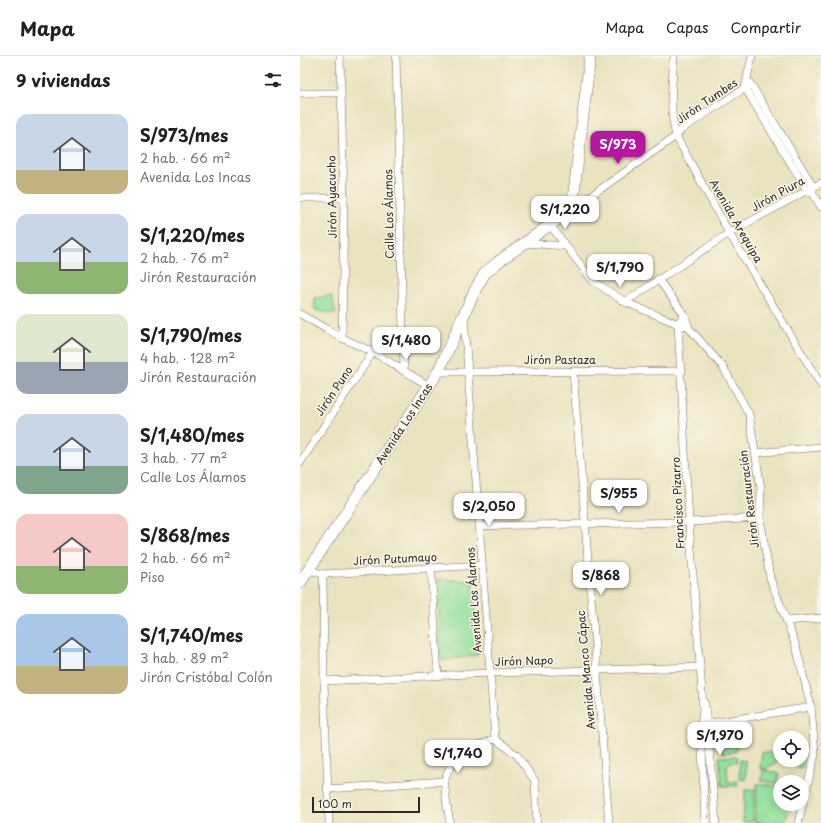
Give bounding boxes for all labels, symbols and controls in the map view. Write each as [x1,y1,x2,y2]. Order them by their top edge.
text: Mapa [20,14,75,42]
text: Mapa [606,17,644,38]
text: Capas [666,17,708,38]
text: Compartir [730,17,801,38]
text: 9 viviendas [16,67,111,93]
icon: filters [262,69,284,91]
street label: Jirón Tumbes [673,74,741,127]
text: S/973/mes [140,122,228,148]
icon: home [48,130,96,178]
pin: S/973 [590,131,646,165]
text: S/973 [599,134,637,153]
text: 2 hab. · 66 m² [140,148,231,167]
street label: Jirón Ayacucho [322,155,341,239]
text: Avenida Los Incas [140,167,251,186]
street label: Calle Los Álamos [379,169,398,259]
street label: Jirón Piura [748,172,808,215]
street label: Avenida Arequipa [706,176,767,266]
pin: S/1,220 [528,196,602,230]
text: S/1,220 [540,199,590,218]
text: S/1,220/mes [140,222,245,248]
icon: home [48,230,96,278]
text: 2 hab. · 76 m² [140,248,229,267]
pin: S/1,790 [583,254,657,288]
text: S/1,790 [596,257,644,276]
text: Jirón Restauración [140,267,256,286]
text: S/1,790/mes [140,322,242,348]
pin: S/1,480 [369,327,443,361]
icon: home [48,330,96,378]
text: S/1,480 [381,330,431,349]
text: 4 hab. · 128 m² [140,348,235,367]
street label: Jirón Pastaza [524,351,596,368]
street label: Jirón Puno [311,363,356,419]
text: Jirón Restauración [140,367,256,386]
street label: Avenida Los Incas [371,380,436,468]
text: S/1,480/mes [140,422,244,448]
icon: home [48,430,96,478]
text: 3 hab. · 77 m² [140,448,228,467]
street label: Jirón Restauración [734,449,763,549]
street label: Francisco Pizarro [667,457,688,550]
text: Calle Los Álamos [140,467,246,486]
pin: S/955 [591,480,647,514]
text: S/955 [600,483,638,502]
pin: S/2,050 [452,493,526,527]
text: S/2,050 [463,496,515,515]
text: S/868/mes [140,522,230,548]
icon: home [48,530,96,578]
street label: Avenida Los Álamos [461,547,486,653]
text: 2 hab. · 66 m² [140,548,231,567]
street label: Jirón Putumayo [353,548,437,569]
pin: S/868 [573,562,629,596]
text: S/868 [582,565,620,584]
text: Piso [140,567,165,586]
street label: Avenida Manco Cápac [572,610,599,730]
text: S/1,740/mes [140,622,243,648]
icon: home [48,630,96,678]
text: 3 hab. · 89 m² [140,648,229,667]
street label: Jirón Napo [495,651,553,670]
text: Jirón Cristóbal Colón [140,667,273,686]
pin: S/1,970 [683,722,757,756]
text: S/1,970 [696,725,744,744]
map controls [773,731,809,811]
button: locate [773,731,809,767]
pin: S/1,740 [421,740,495,774]
text: S/1,740 [434,743,482,762]
button: layers [773,775,809,811]
scale bar [312,795,420,814]
text: 100 m [318,795,352,812]

